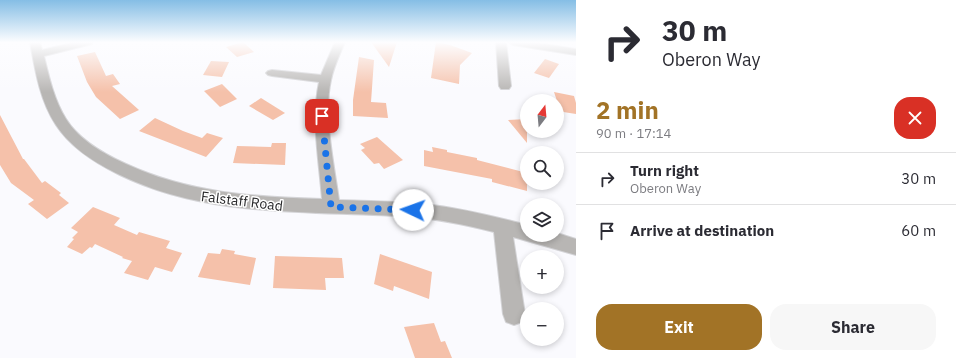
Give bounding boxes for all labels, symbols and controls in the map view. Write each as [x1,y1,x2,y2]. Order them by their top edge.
text: 30 m [662,12,727,49]
icon: right [596,16,648,68]
text: Oberon Way [662,48,761,71]
north arrow [520,94,564,138]
map controls [520,94,564,346]
text: 2 min [596,94,659,126]
button: close [894,97,936,139]
pin [305,99,339,133]
icon: arrive [311,105,333,127]
text: 90 m · 17:14 [596,125,671,142]
button: search [520,146,564,190]
text: Turn right [630,161,699,180]
icon: right [596,168,618,190]
text: 30 m [901,169,936,188]
text: Oberon Way [630,180,701,197]
street label: Falstaff Road [200,187,284,215]
position arrow [392,189,434,231]
button: layers [520,198,564,242]
icon: arrive [596,220,618,242]
text: Arrive at destination [630,221,774,240]
text: 60 m [901,221,936,240]
button: + [520,250,564,294]
button: − [520,302,564,346]
button: Exit [596,304,762,350]
button: Share [770,304,936,350]

